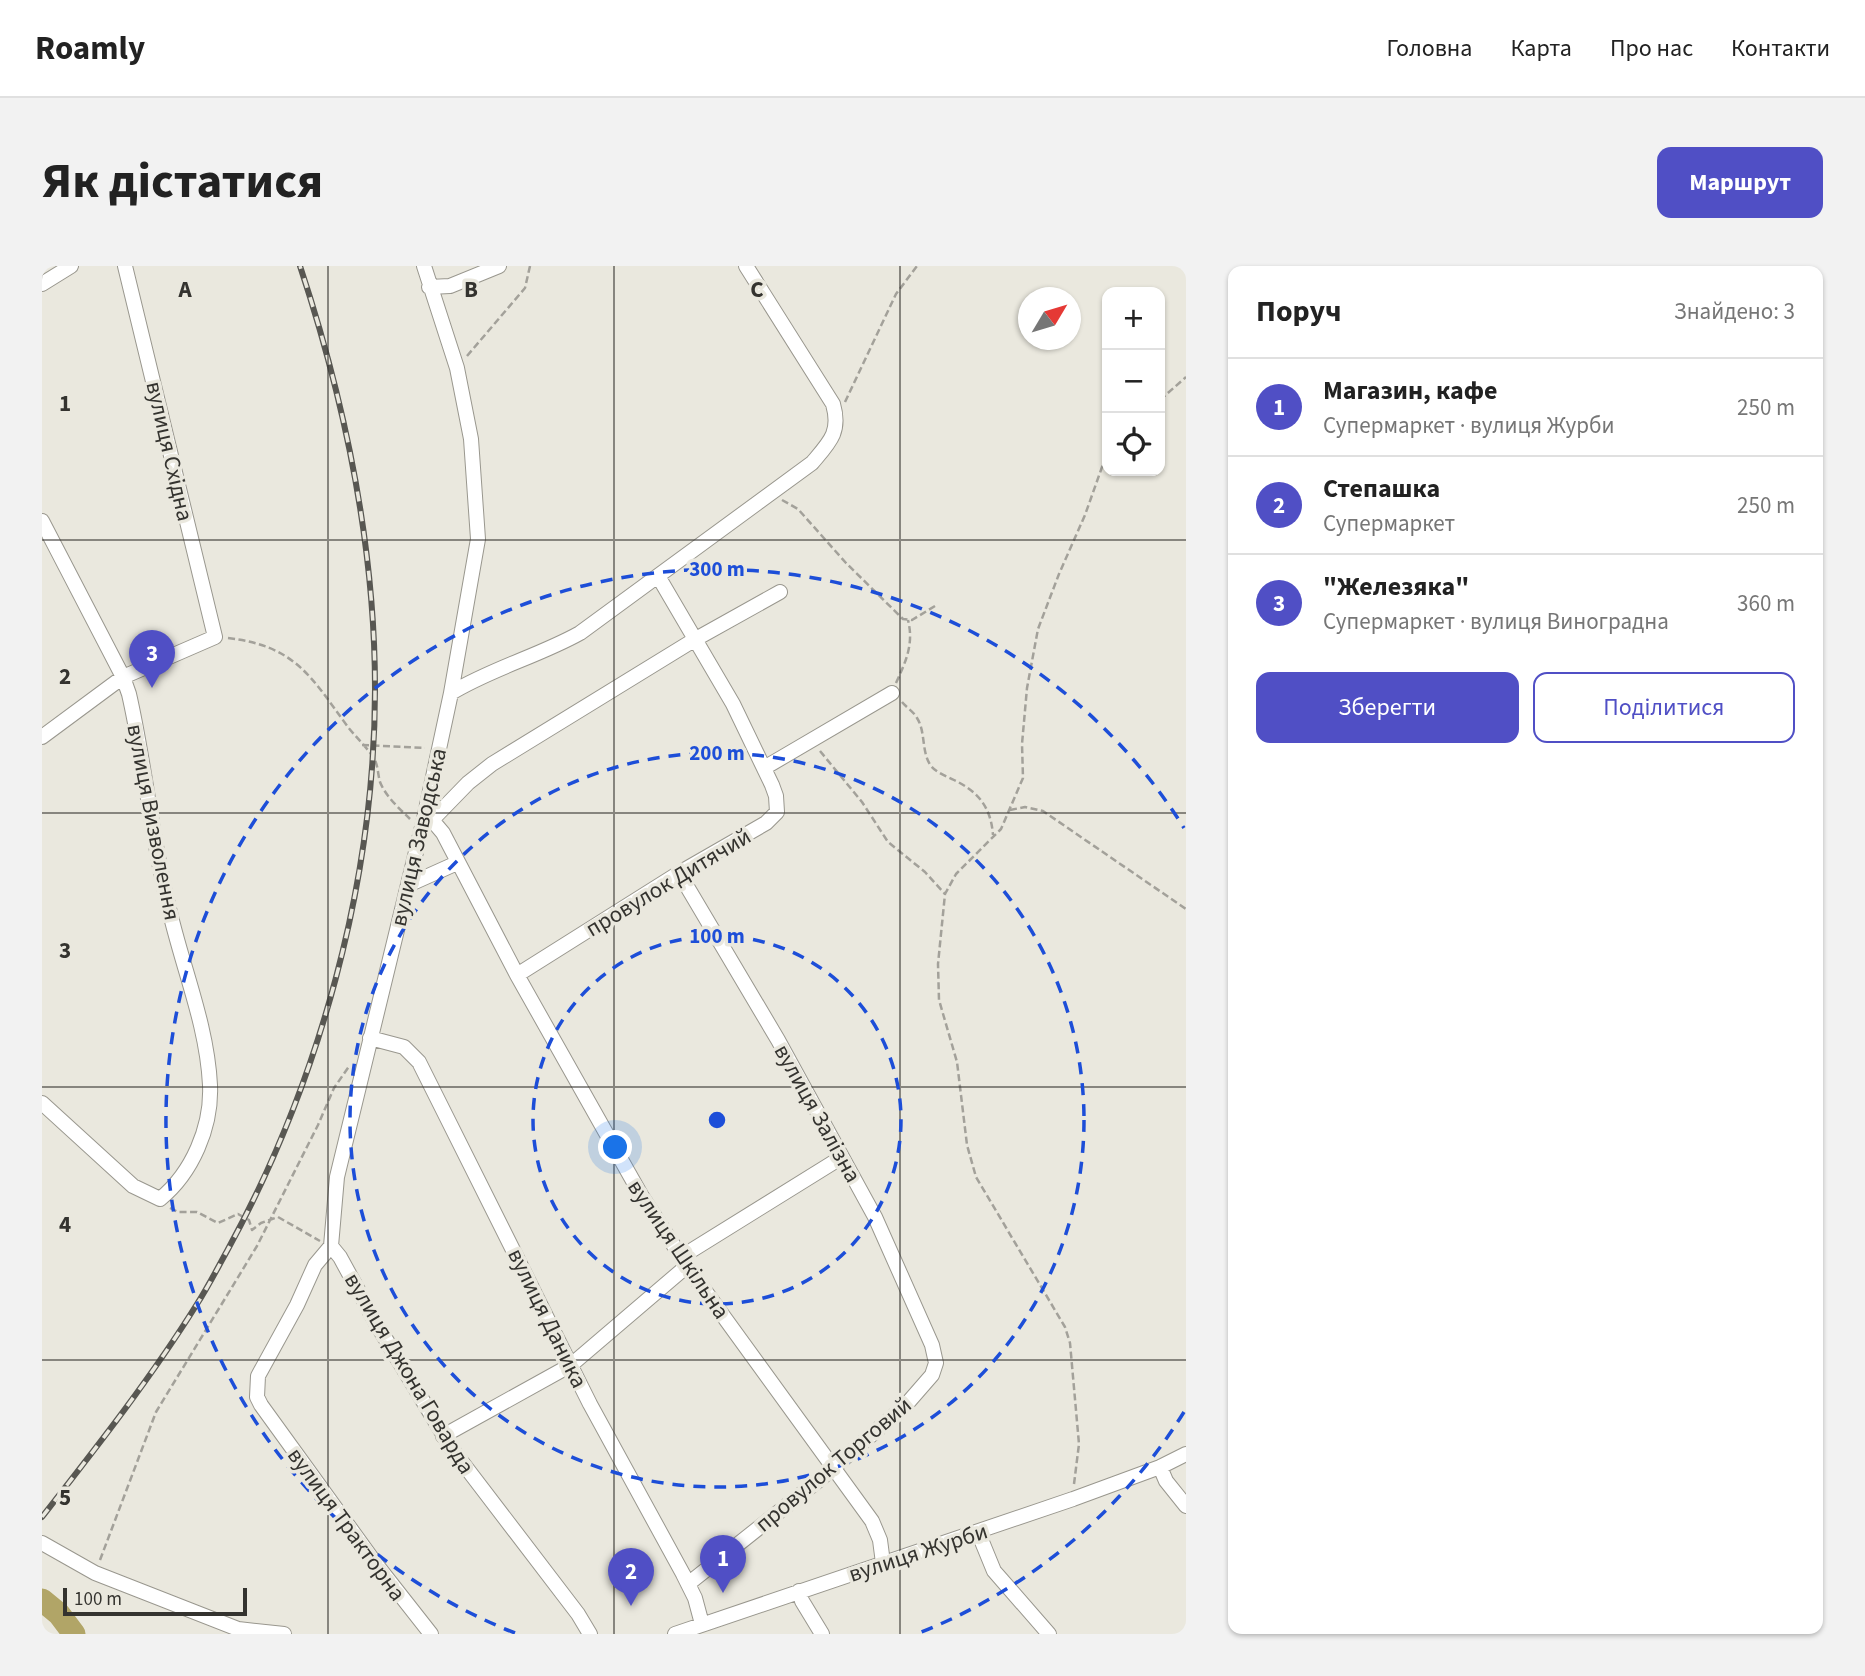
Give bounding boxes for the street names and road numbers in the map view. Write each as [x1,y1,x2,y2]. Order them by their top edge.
street label: вулиця Східна [137,378,202,524]
street label: вулиця Визволення [118,721,189,923]
street label: вулиця Заводська [382,745,455,929]
street label: провулок Дитячий [579,820,757,945]
street label: вулиця Залізна [766,1038,869,1188]
street label: вулиця Шкільна [620,1173,738,1326]
street label: вулиця Даника [499,1243,596,1394]
street label: вулиця Джона Говарда [336,1266,483,1480]
street label: провулок Торговий [748,1389,919,1540]
street label: вулиця Тракторна [279,1441,414,1608]
street label: вулиця Журби [844,1514,992,1590]

